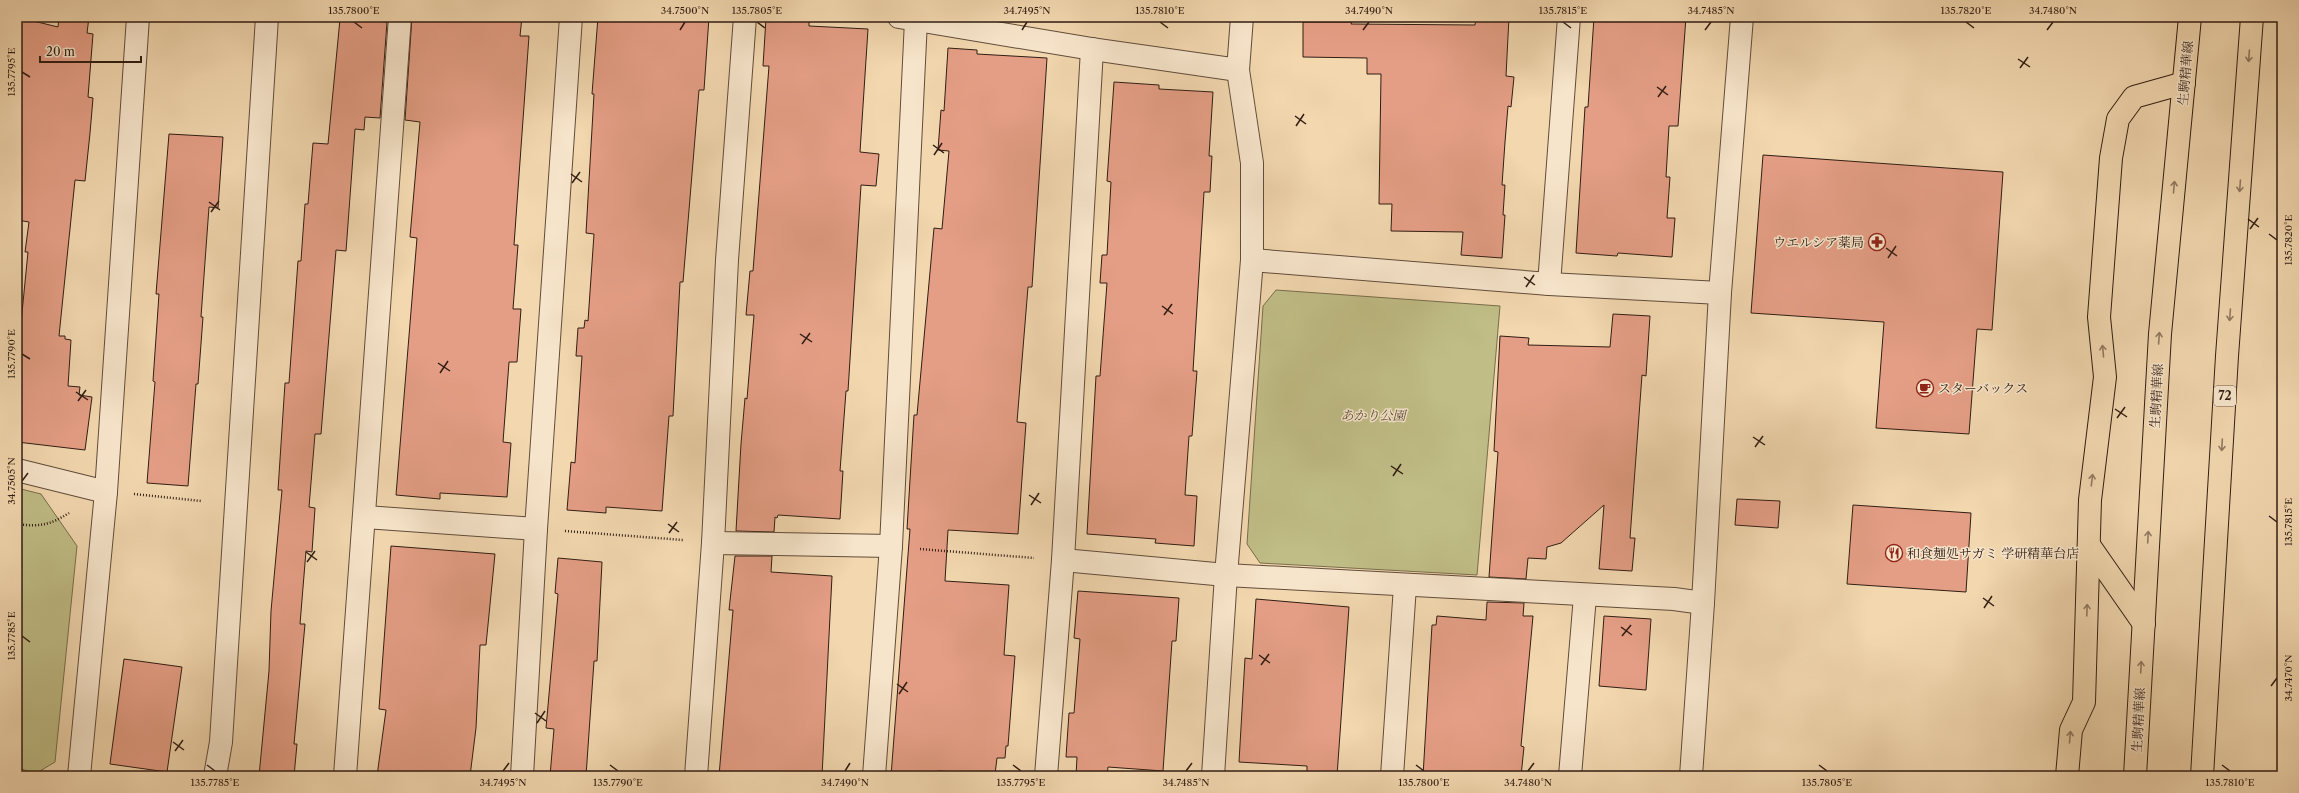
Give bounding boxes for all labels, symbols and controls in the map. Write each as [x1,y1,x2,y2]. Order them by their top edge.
text: 135.7800°E [328,4,380,17]
text: 34.7500°N [661,4,709,17]
text: 135.7805°E [732,4,782,17]
text: 34.7495°N [1003,4,1051,17]
text: 135.7810°E [1135,4,1185,17]
text: 34.7490°N [1345,4,1393,17]
text: 135.7815°E [1539,4,1587,17]
text: 34.7485°N [1687,4,1735,17]
text: 135.7820°E [1941,4,1991,17]
text: 34.7480°N [2029,4,2077,17]
scale bar [40,38,141,64]
street label: 生駒精華線 [2174,40,2196,106]
text: 20 m [46,44,75,59]
text: 135.7795°E [5,47,18,97]
one-way arrow [2246,49,2253,62]
one-way arrow [2236,179,2243,192]
one-way arrow [2170,180,2178,193]
text: 135.7820°E [2282,215,2295,265]
pharmacy icon: ウエルシア薬局 [1867,232,1887,252]
place label: ウエルシア薬局 [1773,234,1864,250]
one-way arrow [2227,308,2234,321]
text: 135.7790°E [5,329,18,379]
one-way arrow [2156,332,2163,345]
one-way arrow [2099,345,2106,358]
street label: 生駒精華線 [2146,363,2166,429]
cafe icon: スターバックス [1915,378,1935,398]
place label: スターバックス [1938,380,2028,396]
road number: 72 [2214,386,2236,406]
park label: あかり公園 [1340,407,1407,423]
one-way arrow [2218,438,2225,451]
text: 34.7505°N [5,457,18,505]
one-way arrow [2088,474,2096,487]
text: 135.7815°E [2282,498,2295,546]
one-way arrow [2145,531,2152,544]
restaurant icon: 和食麺処サガミ 学研精華台店 [1884,543,1904,563]
place label: 和食麺処サガミ 学研精華台店 [1907,545,2079,561]
one-way arrow [2083,604,2091,617]
text: 135.7785°E [5,611,18,661]
text: 34.7470°N [2282,654,2295,702]
one-way arrow [2138,661,2145,674]
street label: 生駒精華線 [2128,687,2148,753]
one-way arrow [2067,731,2074,744]
text: 135.7785°E [190,776,240,789]
text: 34.7495°N [479,776,527,789]
text: 135.7790°E [593,776,643,789]
text: 34.7490°N [821,776,869,789]
text: 135.7795°E [996,776,1046,789]
text: 34.7485°N [1162,776,1210,789]
text: 135.7800°E [1398,776,1450,789]
text: 34.7480°N [1504,776,1552,789]
text: 135.7805°E [1802,776,1852,789]
text: 135.7810°E [2205,776,2255,789]

